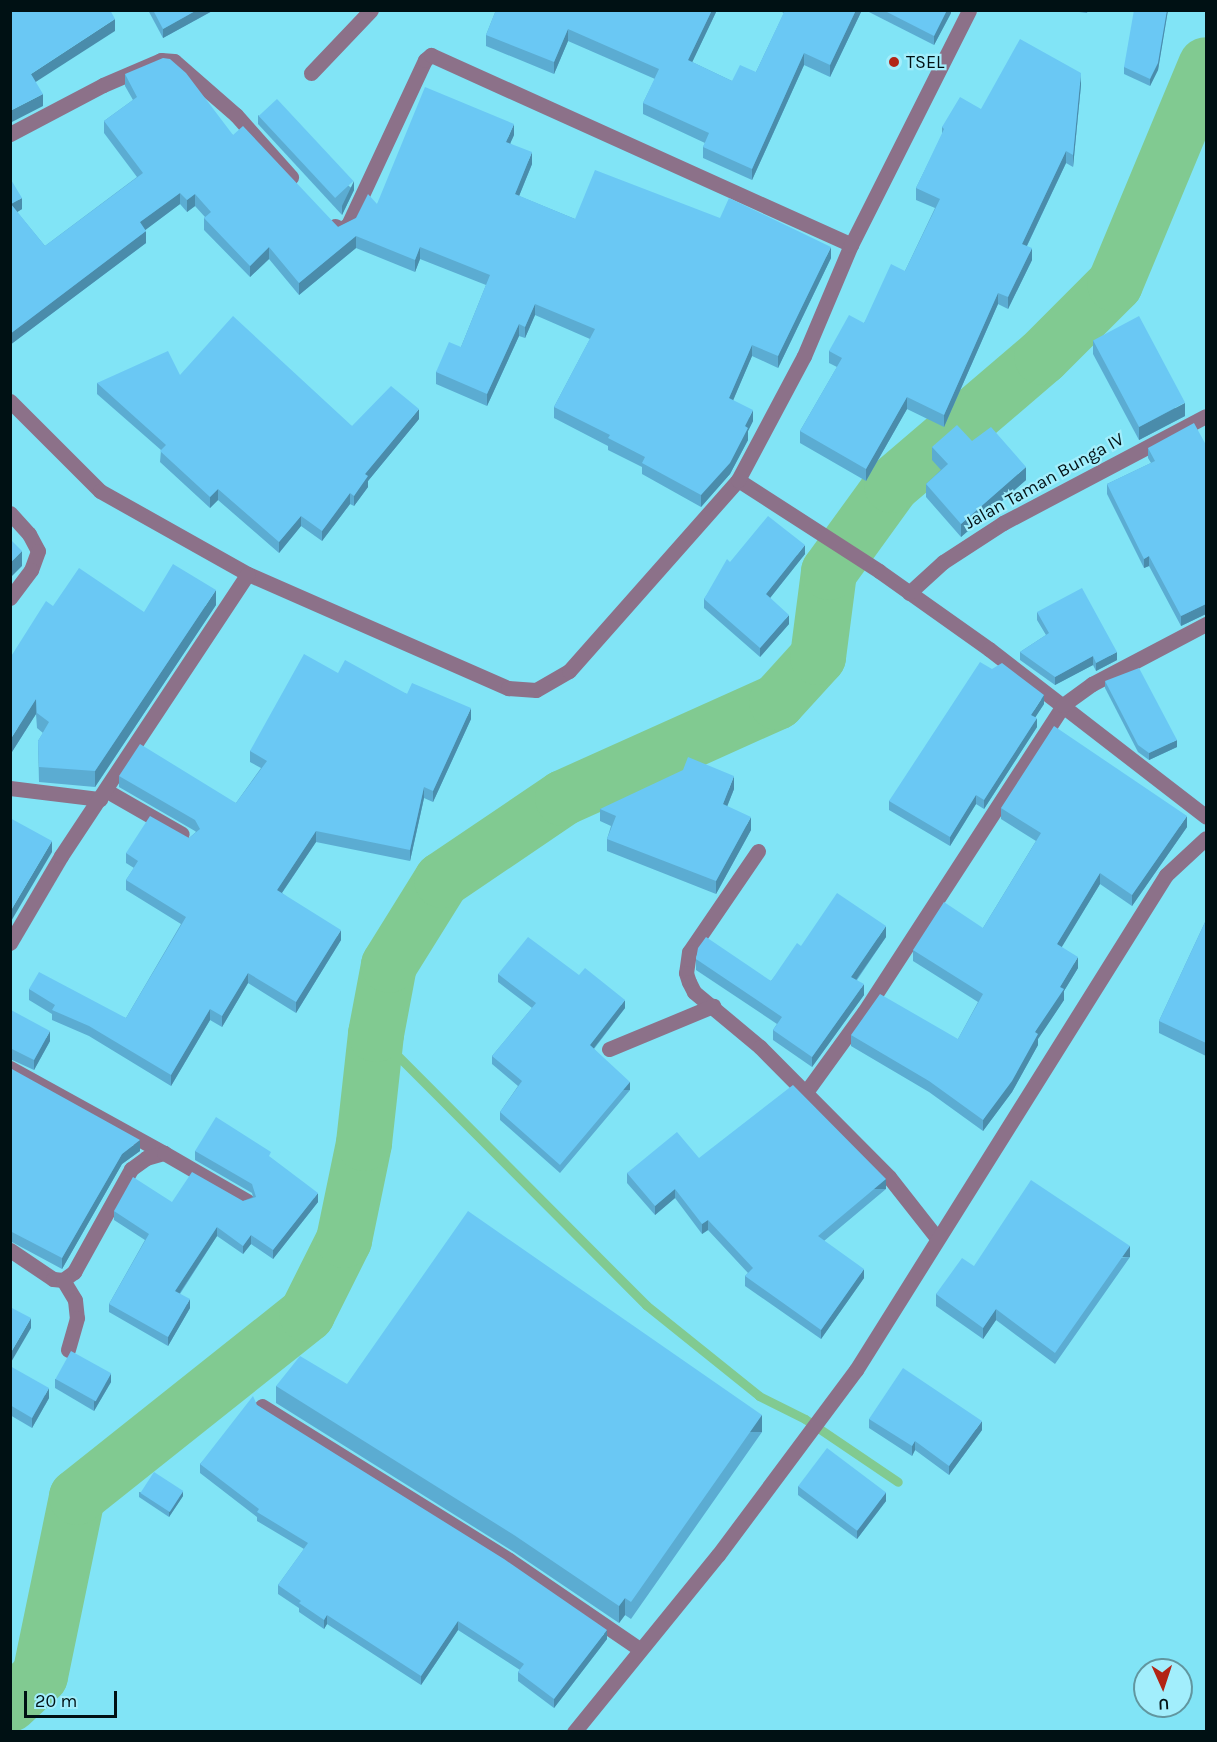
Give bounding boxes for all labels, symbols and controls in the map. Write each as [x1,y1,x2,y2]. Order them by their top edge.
place label: TSEL [906,51,944,73]
marker: TSEL [887,55,901,69]
street label: Jalan Taman Bunga IV [961,428,1127,534]
north arrow [1133,1658,1193,1718]
scale bar [27,1679,120,1717]
text: 20 m [35,1690,77,1712]
text: U [1158,1695,1170,1714]

